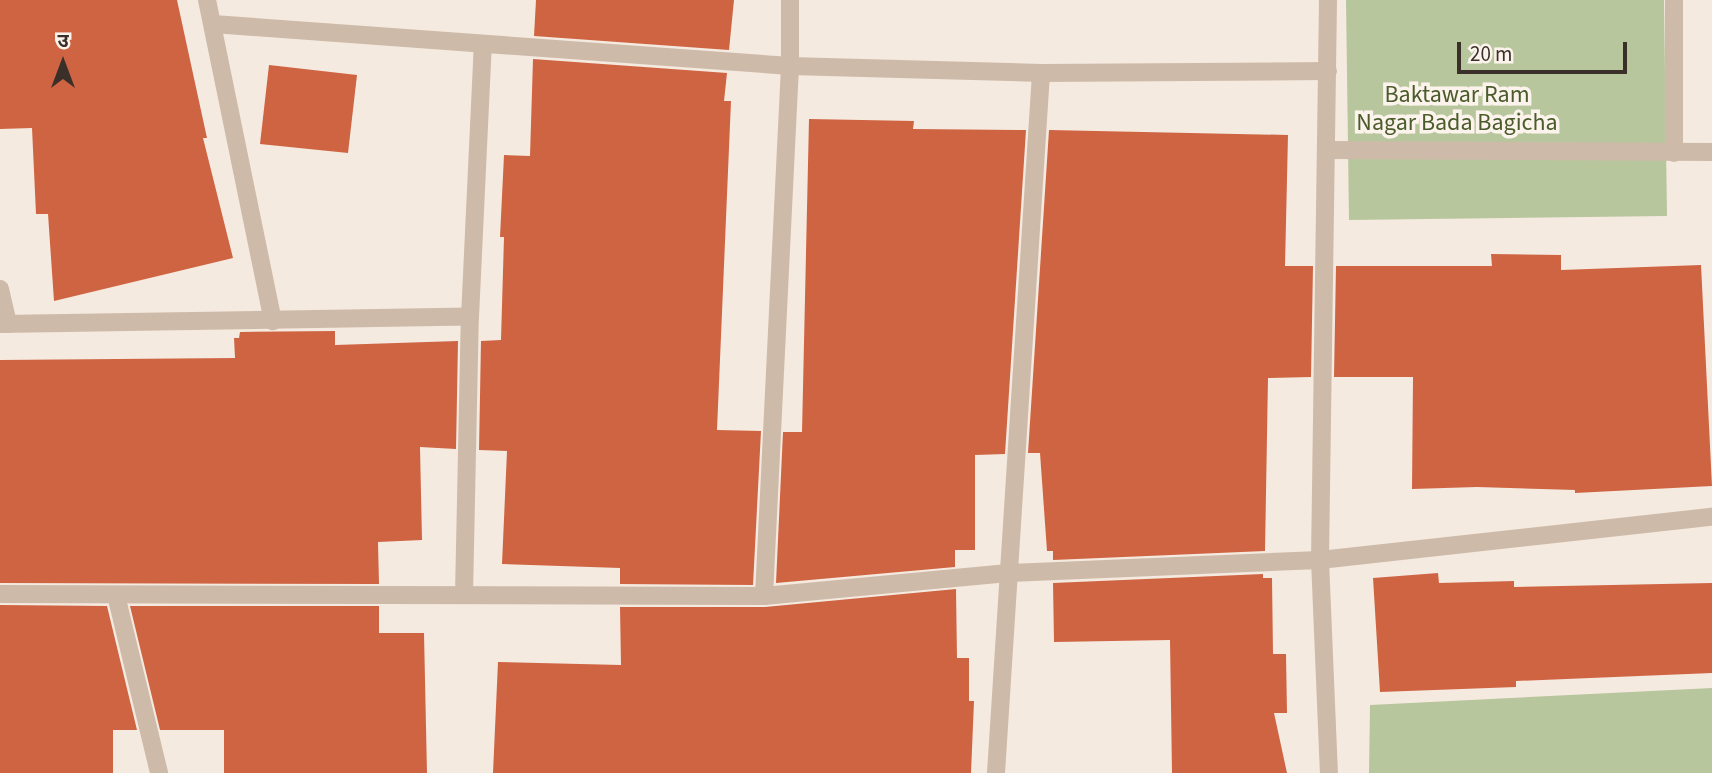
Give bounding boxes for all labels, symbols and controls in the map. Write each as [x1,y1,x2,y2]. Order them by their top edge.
north arrow [28,28,98,98]
text: उ [57,28,69,55]
scale bar [1460,28,1630,72]
text: 20 m [1470,39,1512,69]
park label: Baktawar Ram Nagar Bada Bagicha [1356,81,1558,137]

